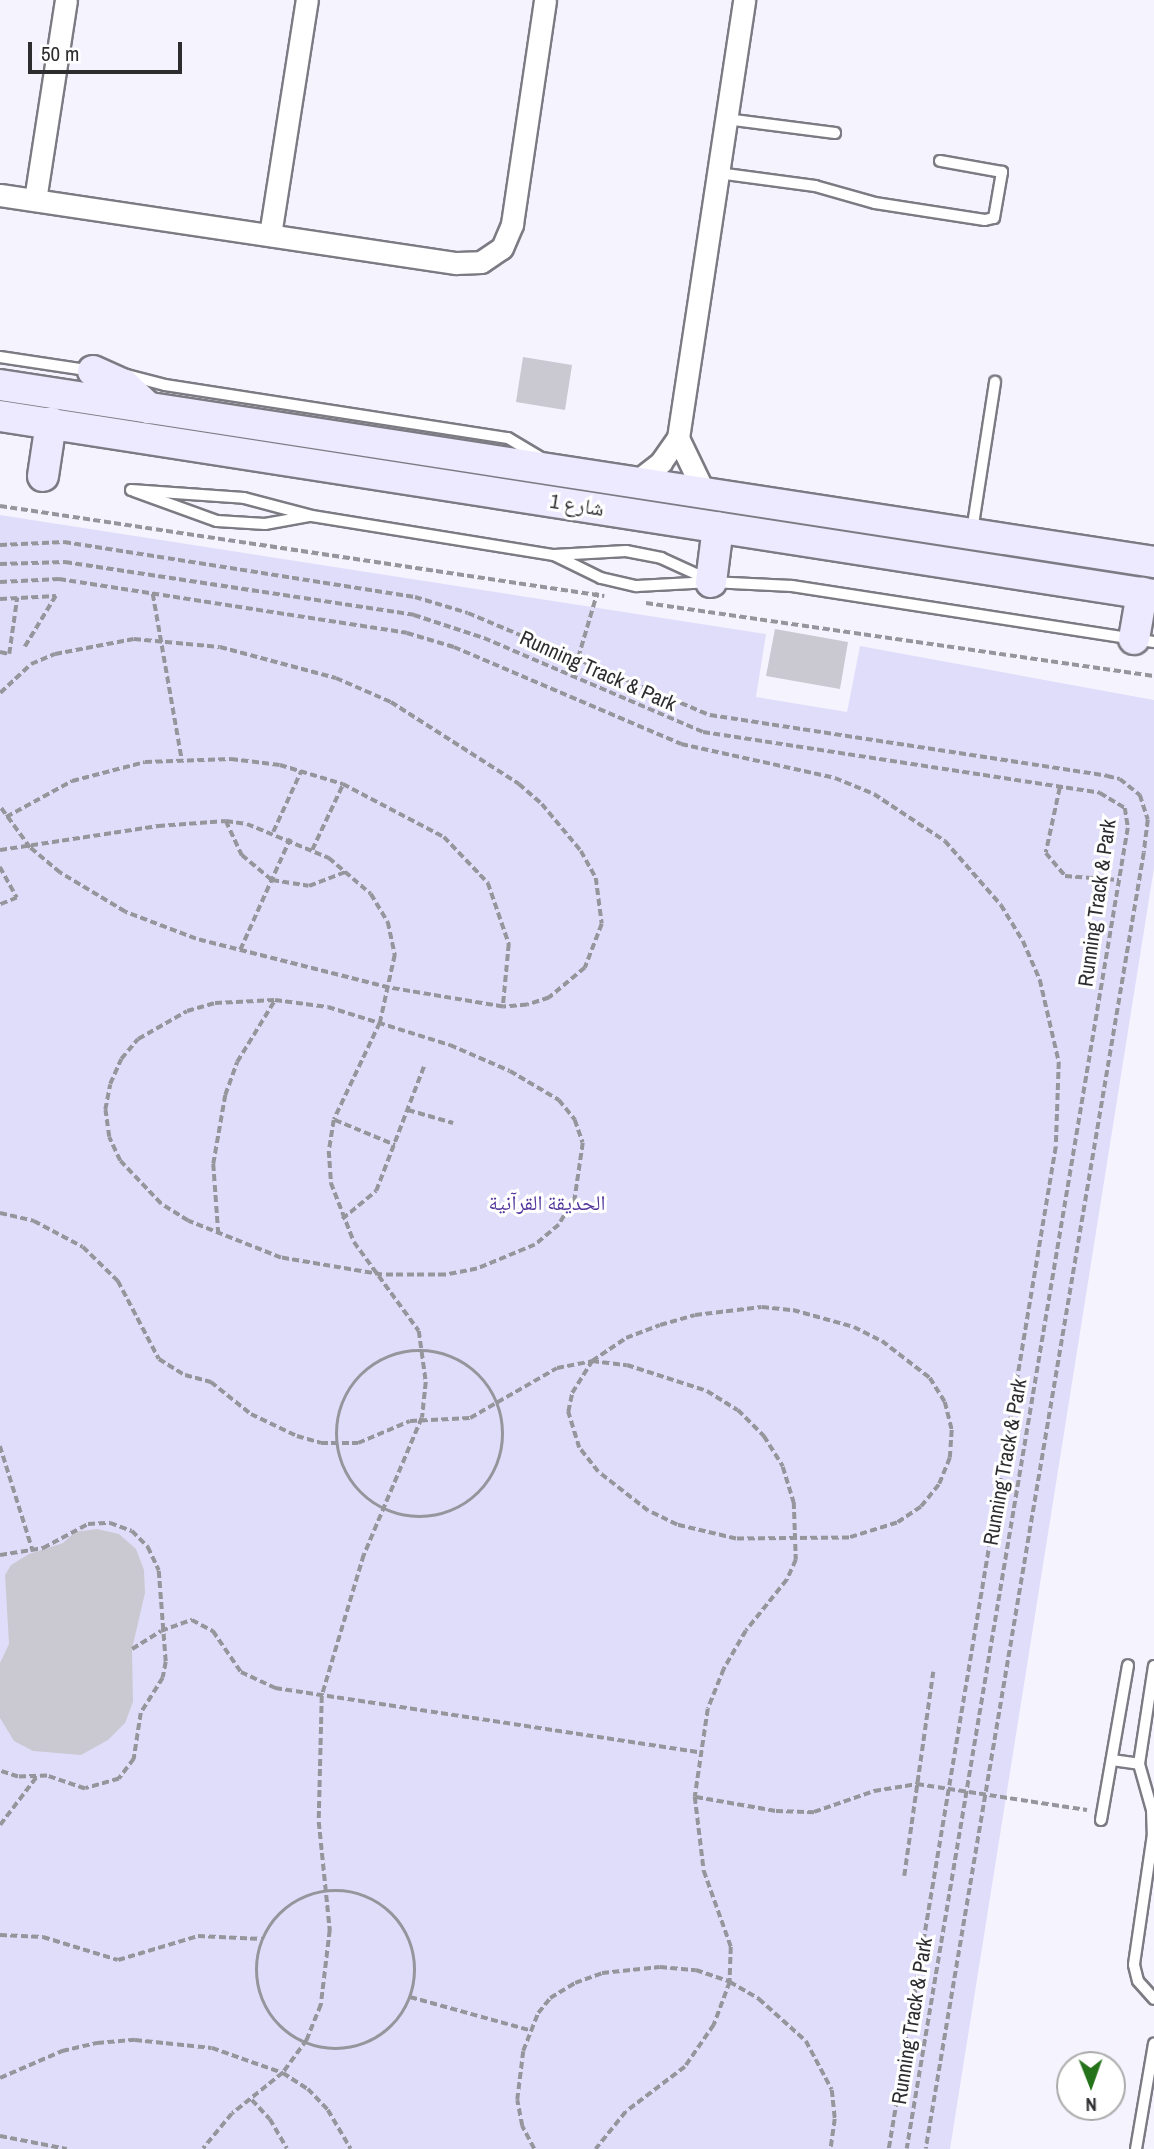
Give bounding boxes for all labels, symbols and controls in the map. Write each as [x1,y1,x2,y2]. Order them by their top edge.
scale bar [32,28,186,72]
text: 50 m [41,39,79,68]
street label: شارع 1 [548,488,606,522]
street label: Running Track & Park [516,625,680,717]
street label: Running Track & Park [1073,818,1121,988]
park label: الحديقة القرآنية [489,1190,605,1216]
street label: Running Track & Park [978,1377,1032,1547]
street label: Running Track & Park [886,1936,938,2106]
north arrow [1056,2051,1126,2121]
text: N [1085,2092,1097,2118]

